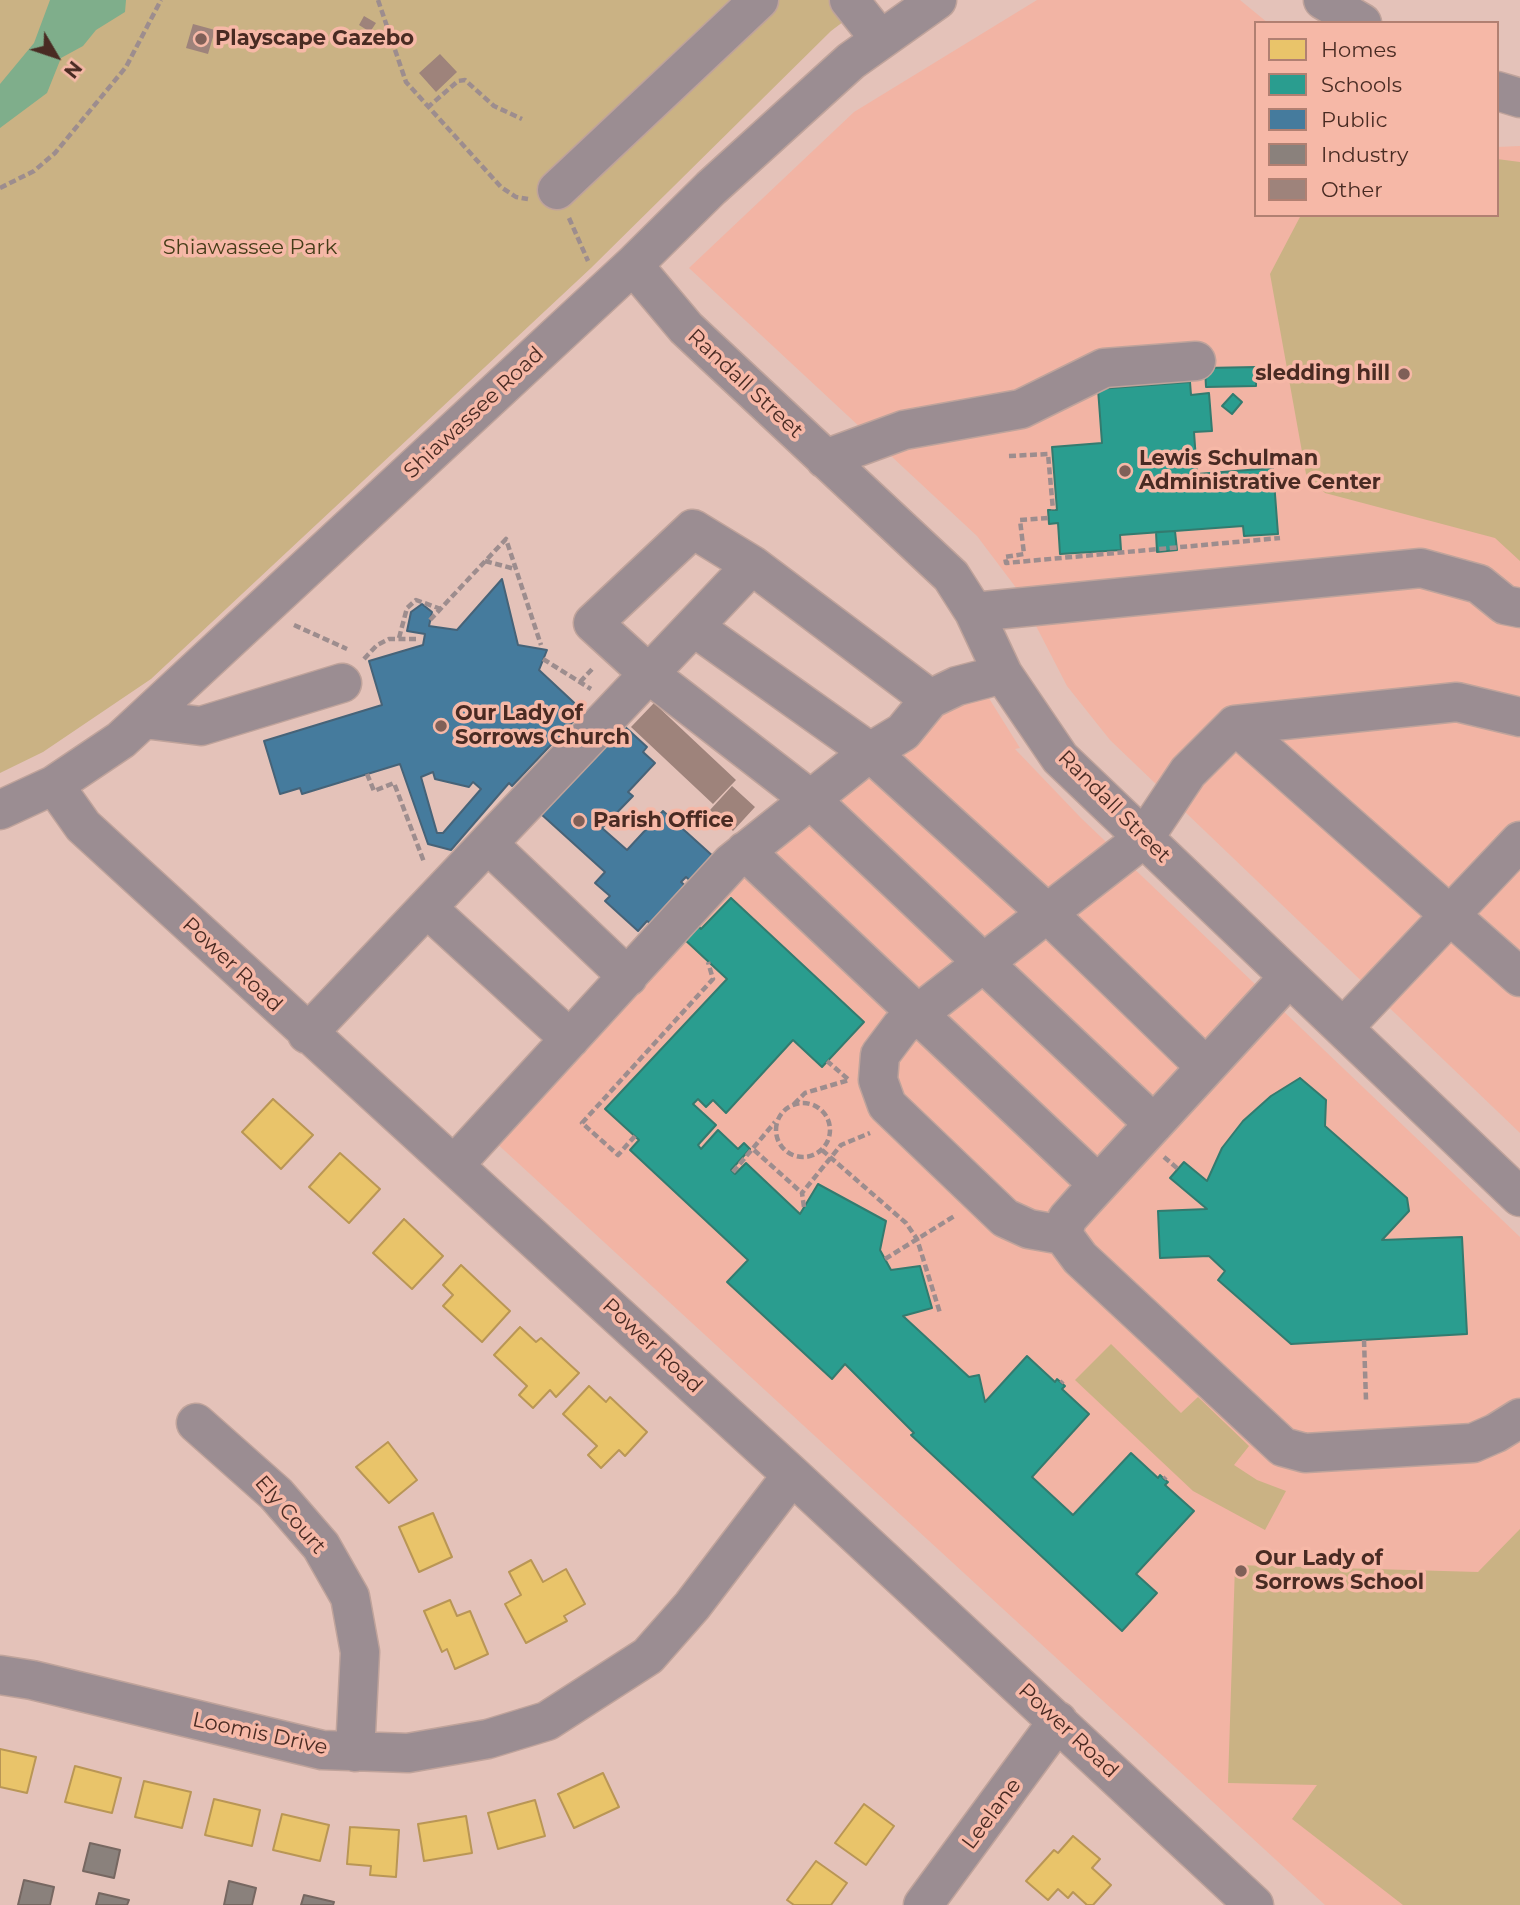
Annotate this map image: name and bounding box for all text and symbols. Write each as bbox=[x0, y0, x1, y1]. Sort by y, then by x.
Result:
north arrow bbox=[21, 21, 91, 91]
legend bbox=[1254, 21, 1499, 217]
place label: Playscape Gazebo bbox=[215, 26, 414, 52]
marker: Playscape Gazebo bbox=[193, 31, 209, 47]
text: Homes bbox=[1321, 37, 1396, 62]
text: N bbox=[59, 56, 86, 83]
text: Schools bbox=[1321, 72, 1402, 97]
text: Public bbox=[1321, 107, 1388, 132]
text: Industry bbox=[1321, 142, 1408, 167]
text: Other bbox=[1321, 177, 1383, 202]
park label: Shiawassee Park bbox=[163, 235, 337, 261]
street label: Randall Street bbox=[682, 324, 808, 444]
street label: Shiawassee Road bbox=[399, 342, 549, 484]
place label: sledding hill bbox=[1255, 361, 1390, 387]
marker: sledding hill bbox=[1396, 366, 1412, 382]
place label: Lewis Schulman Administrative Center bbox=[1139, 446, 1381, 496]
marker: Lewis Schulman Administrative Center bbox=[1117, 463, 1133, 479]
place label: Our Lady of Sorrows Church bbox=[455, 701, 630, 751]
marker: Our Lady of Sorrows Church bbox=[433, 718, 449, 734]
street label: Randall Street bbox=[1053, 746, 1175, 868]
place label: Parish Office bbox=[593, 808, 734, 834]
marker: Parish Office bbox=[571, 813, 587, 829]
street label: Power Road bbox=[177, 912, 287, 1018]
street label: Power Road bbox=[597, 1293, 707, 1399]
street label: Ely Court bbox=[249, 1471, 331, 1559]
place label: Our Lady of Sorrows School bbox=[1255, 1546, 1424, 1596]
marker: Our Lady of Sorrows School bbox=[1233, 1563, 1249, 1579]
street label: Power Road bbox=[1013, 1678, 1123, 1784]
street label: Loomis Drive bbox=[190, 1707, 330, 1761]
street label: Leelane bbox=[957, 1773, 1027, 1855]

